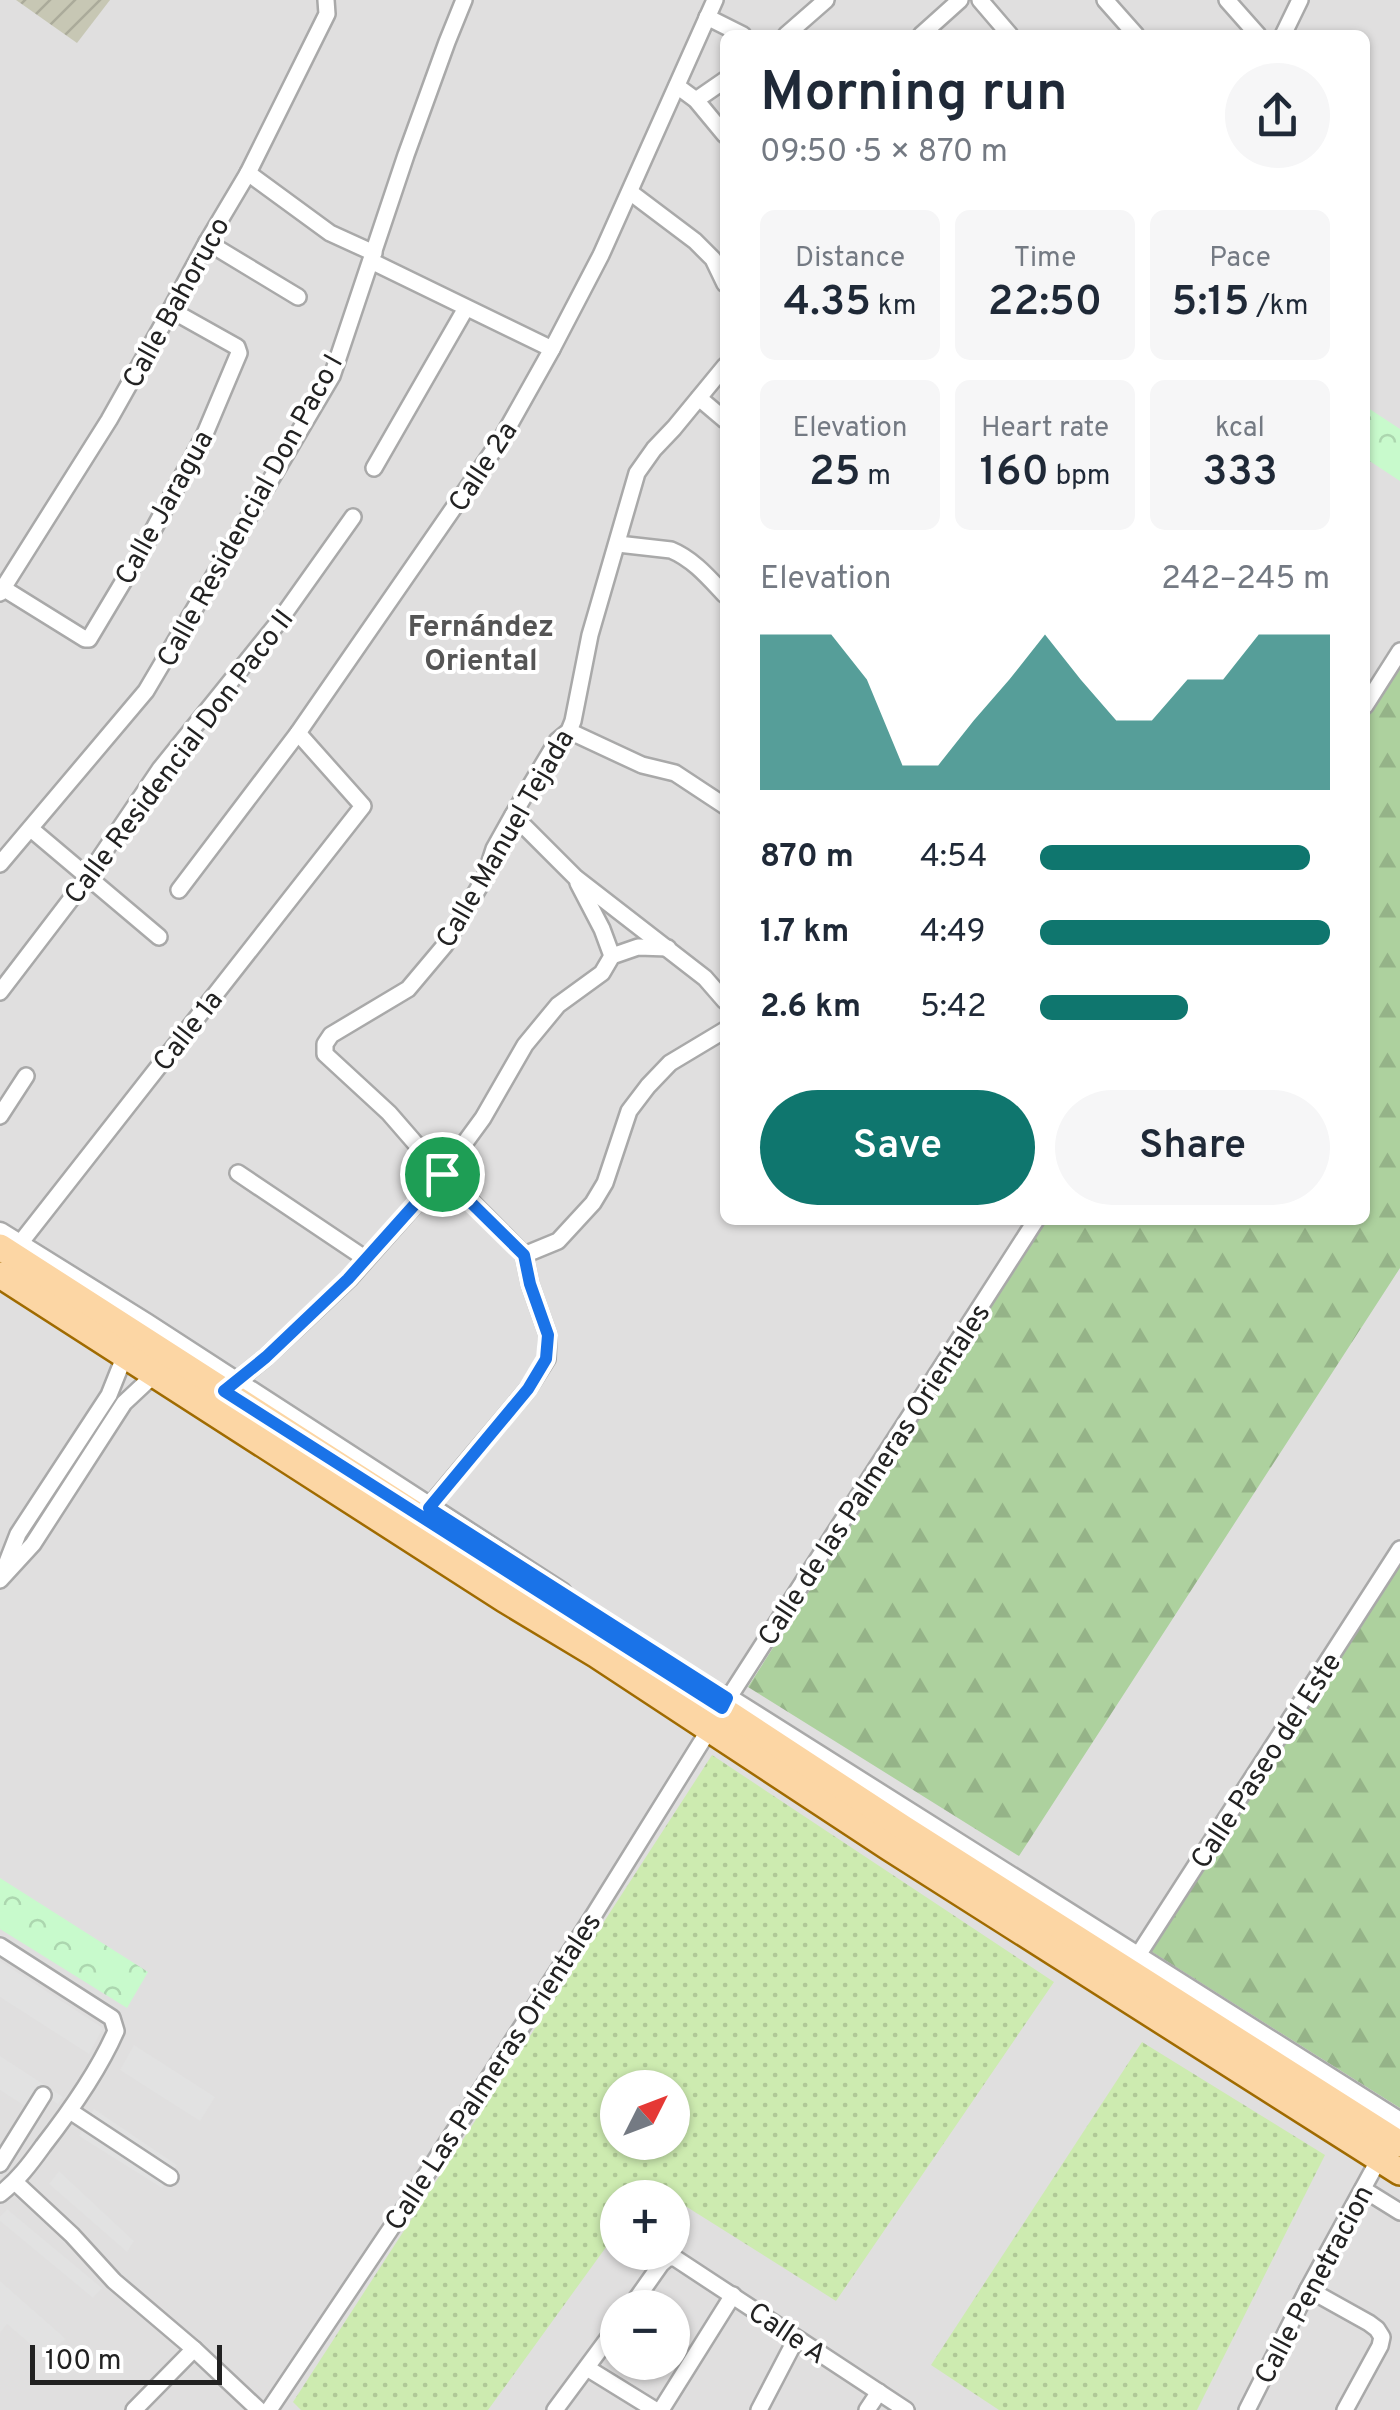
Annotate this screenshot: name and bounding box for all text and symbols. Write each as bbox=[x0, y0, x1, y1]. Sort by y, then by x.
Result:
text: Morning run bbox=[760, 60, 1068, 130]
button: share bbox=[1225, 63, 1330, 168]
text: 09:50 · 5 × 870 m bbox=[760, 133, 1008, 173]
street label: Calle Bahoruco bbox=[116, 212, 239, 395]
text: Distance bbox=[795, 241, 905, 277]
text: Time bbox=[1014, 241, 1076, 277]
text: Pace bbox=[1209, 241, 1271, 277]
text: 4.35 bbox=[784, 277, 871, 330]
text: 22:50 bbox=[988, 277, 1102, 330]
text: 5:15 bbox=[1172, 277, 1250, 330]
text: km bbox=[871, 289, 916, 325]
text: /km bbox=[1250, 289, 1308, 325]
street label: Calle Residencial Don Paco I bbox=[150, 349, 353, 674]
text: Elevation bbox=[792, 411, 908, 447]
text: Heart rate bbox=[981, 411, 1109, 447]
text: kcal bbox=[1215, 411, 1265, 447]
street label: Calle 2a bbox=[442, 415, 527, 520]
street label: Calle Jaragua bbox=[108, 425, 223, 592]
text: 25 bbox=[809, 447, 861, 500]
text: 160 bbox=[980, 447, 1049, 500]
text: 333 bbox=[1202, 447, 1278, 500]
text: m bbox=[861, 459, 891, 495]
text: bpm bbox=[1049, 459, 1110, 495]
text: Elevation bbox=[760, 560, 892, 600]
text: 242–245 m bbox=[1161, 560, 1330, 600]
street label: Calle Residencial Don Paco II bbox=[58, 603, 303, 912]
district label: Fernández Oriental bbox=[408, 610, 554, 681]
street label: Calle Manuel Tejada bbox=[429, 724, 584, 955]
text: 870 m bbox=[760, 838, 854, 878]
text: 4:54 bbox=[920, 838, 987, 878]
text: 1.7 km bbox=[760, 913, 849, 953]
text: 4:49 bbox=[920, 913, 986, 953]
street label: Calle 1a bbox=[146, 984, 232, 1080]
text: 2.6 km bbox=[760, 988, 861, 1028]
text: 5:42 bbox=[920, 988, 987, 1028]
button: Save bbox=[760, 1090, 1035, 1205]
button: Share bbox=[1055, 1090, 1330, 1205]
pin bbox=[400, 1132, 485, 1217]
icon: arrive bbox=[415, 1147, 470, 1202]
street label: Calle de las Palmeras Orientales bbox=[751, 1298, 1000, 1654]
street label: Calle Paseo del Este bbox=[1184, 1647, 1351, 1877]
street label: Calle Las Palmeras Orientales bbox=[378, 1907, 611, 2238]
north arrow bbox=[600, 2070, 690, 2160]
map controls bbox=[600, 2070, 690, 2380]
button: + bbox=[600, 2180, 690, 2270]
street label: Calle Penetracion bbox=[1248, 2180, 1383, 2391]
button: − bbox=[600, 2290, 690, 2380]
street label: Calle A bbox=[740, 2295, 832, 2374]
scale bar bbox=[30, 2340, 222, 2384]
text: 100 m bbox=[45, 2344, 121, 2380]

